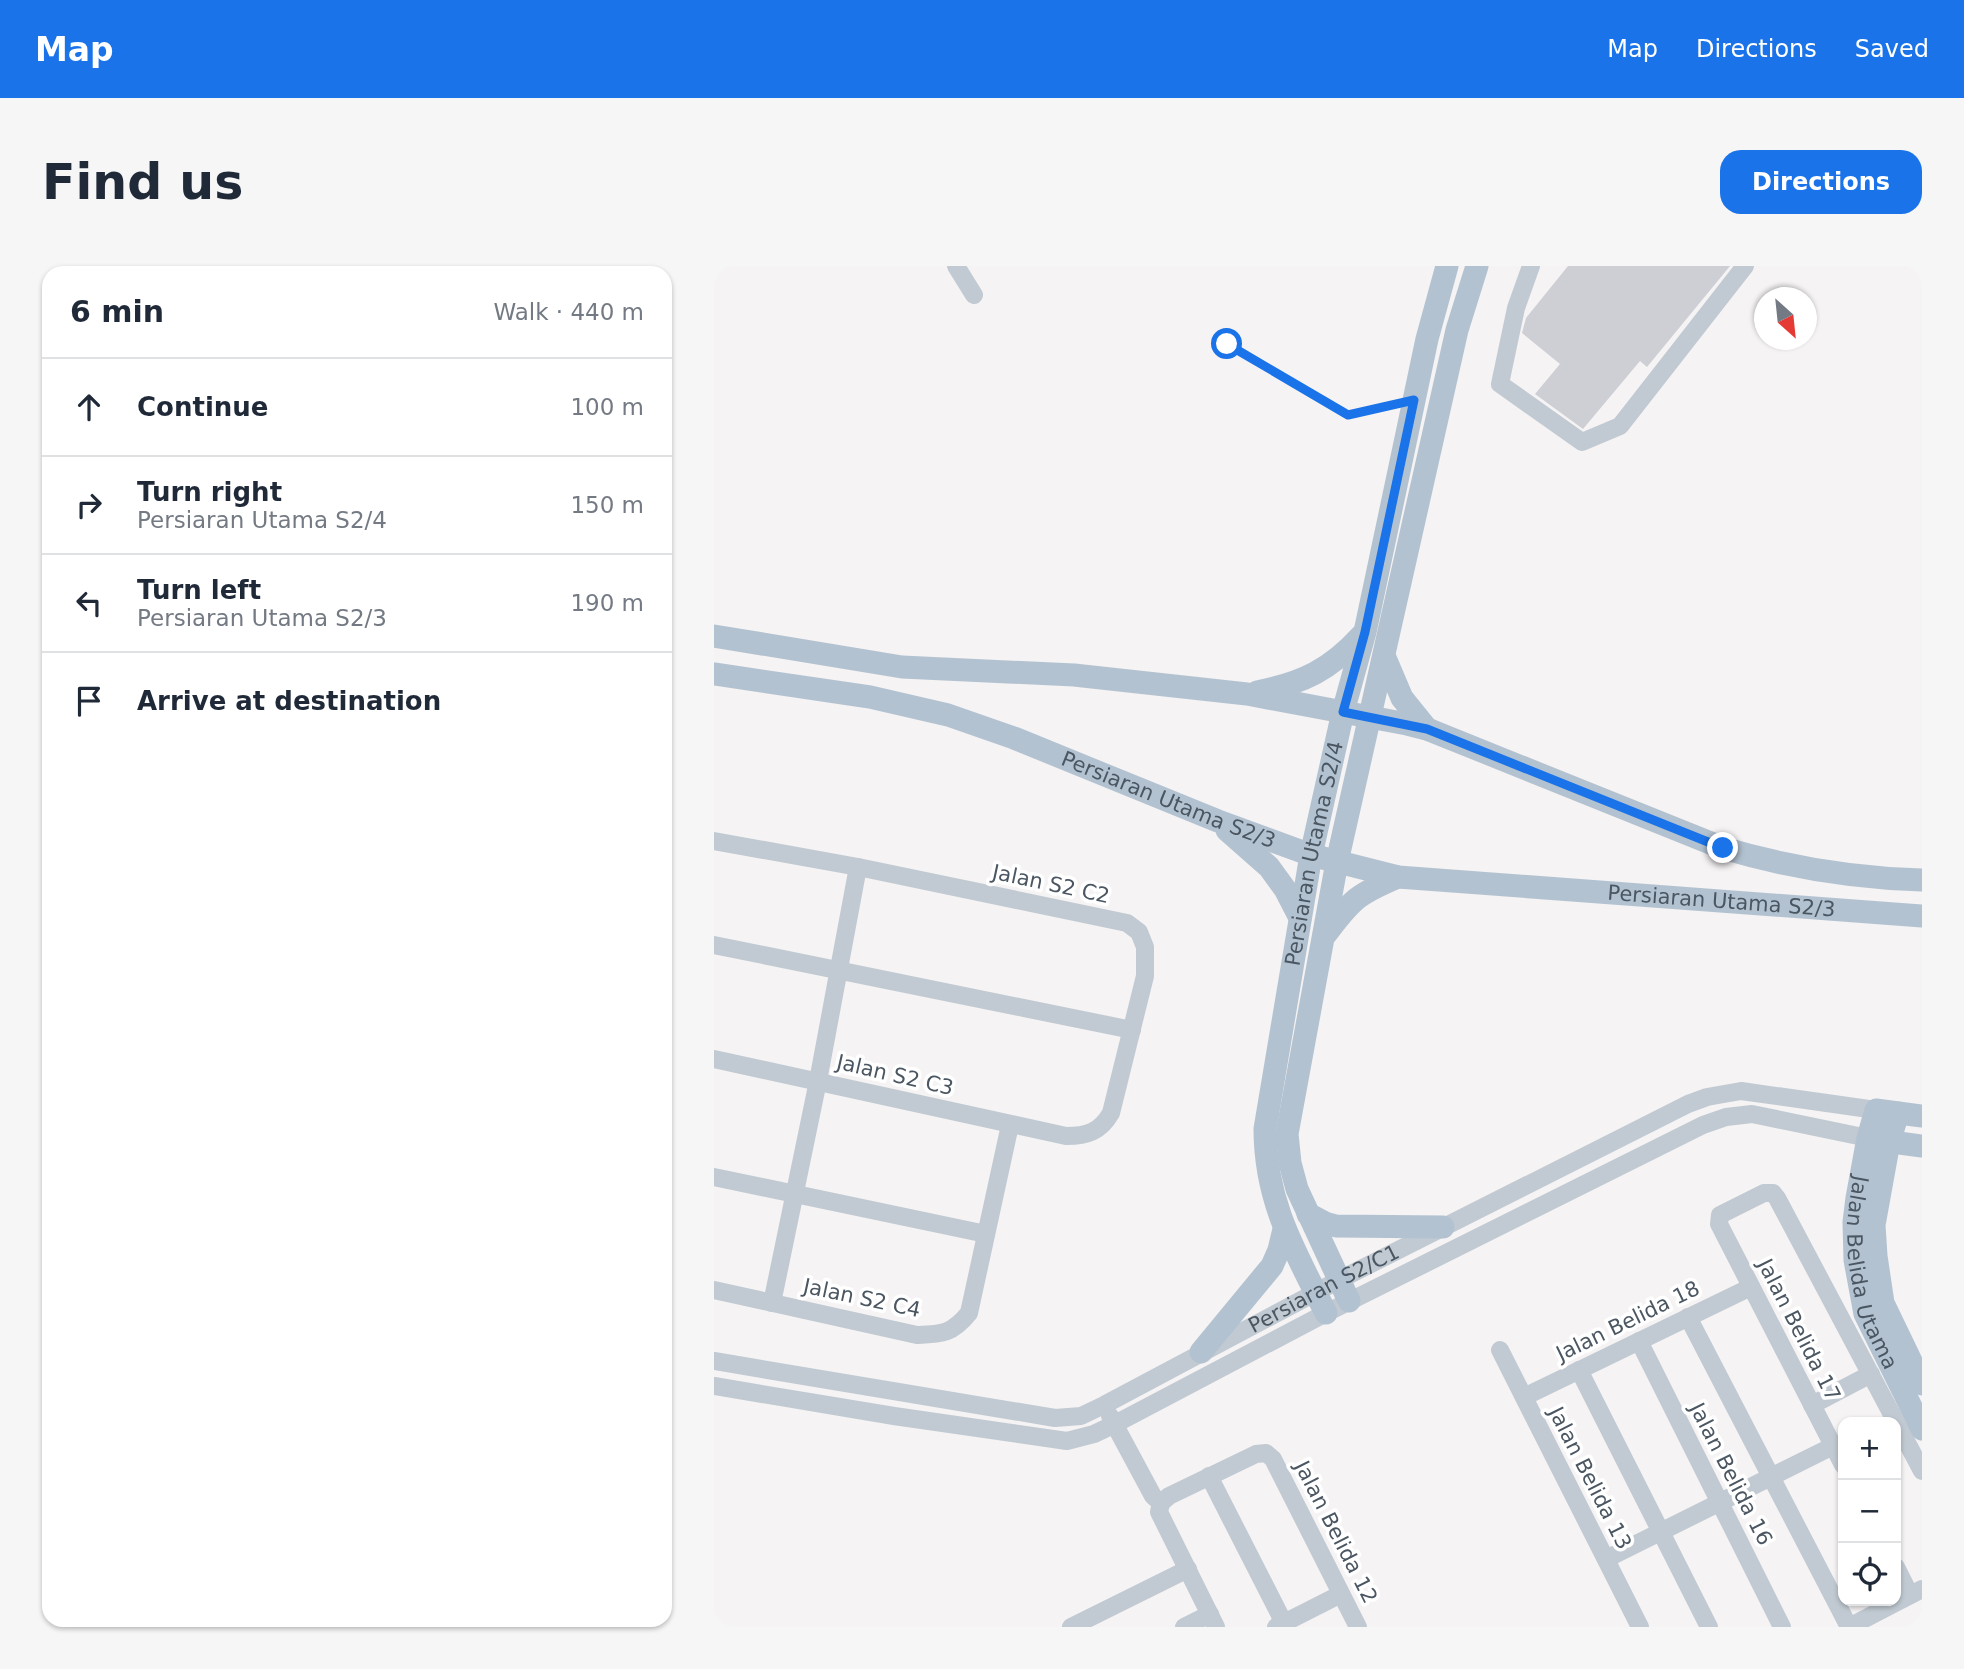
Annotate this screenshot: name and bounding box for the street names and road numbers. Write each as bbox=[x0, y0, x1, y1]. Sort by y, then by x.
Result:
street label: Persiaran Utama S2/4 bbox=[1281, 739, 1348, 967]
street label: Persiaran Utama S2/3 bbox=[1058, 747, 1279, 853]
street label: Jalan S2 C2 bbox=[988, 859, 1112, 908]
street label: Persiaran Utama S2/3 bbox=[1607, 881, 1836, 922]
street label: Jalan S2 C3 bbox=[832, 1049, 956, 1100]
street label: Jalan Belida Utama bbox=[1842, 1172, 1902, 1373]
street label: Persiaran S2/C1 bbox=[1244, 1240, 1403, 1338]
street label: Jalan Belida 17 bbox=[1752, 1253, 1845, 1405]
street label: Jalan S2 C4 bbox=[799, 1273, 923, 1322]
street label: Jalan Belida 18 bbox=[1551, 1276, 1704, 1367]
street label: Jalan Belida 16 bbox=[1684, 1397, 1777, 1549]
street label: Jalan Belida 13 bbox=[1543, 1401, 1636, 1553]
street label: Jalan Belida 12 bbox=[1289, 1455, 1382, 1607]

